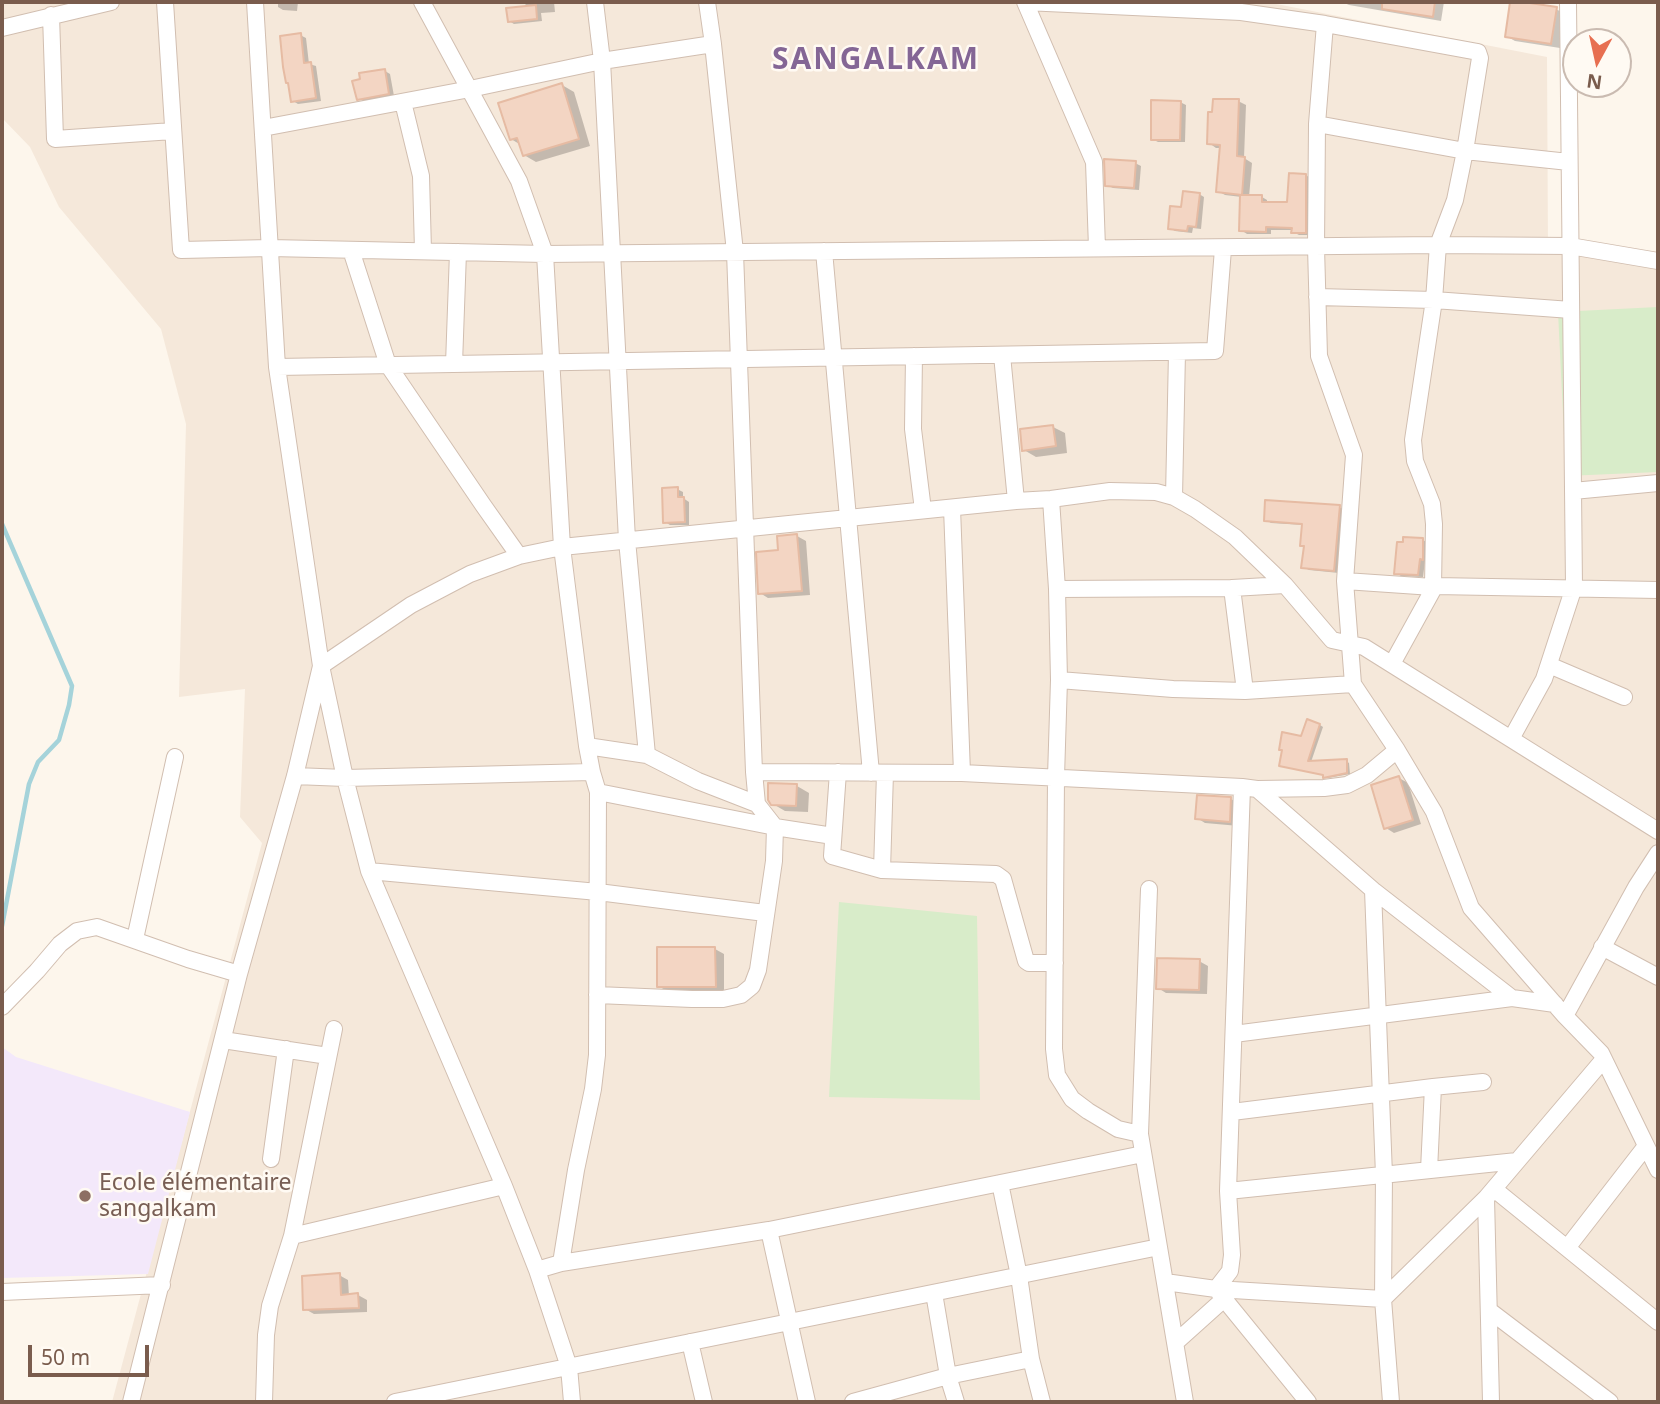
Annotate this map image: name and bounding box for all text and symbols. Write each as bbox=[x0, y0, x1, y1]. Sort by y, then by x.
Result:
north arrow bbox=[1562, 28, 1632, 98]
district label: SANGALKAM bbox=[773, 42, 979, 78]
text: N bbox=[1585, 68, 1604, 96]
place label: Ecole élémentaire sangalkam bbox=[99, 1169, 291, 1223]
marker: Ecole élémentaire sangalkam bbox=[77, 1188, 93, 1204]
scale bar bbox=[32, 1330, 152, 1374]
text: 50 m bbox=[41, 1343, 90, 1371]

